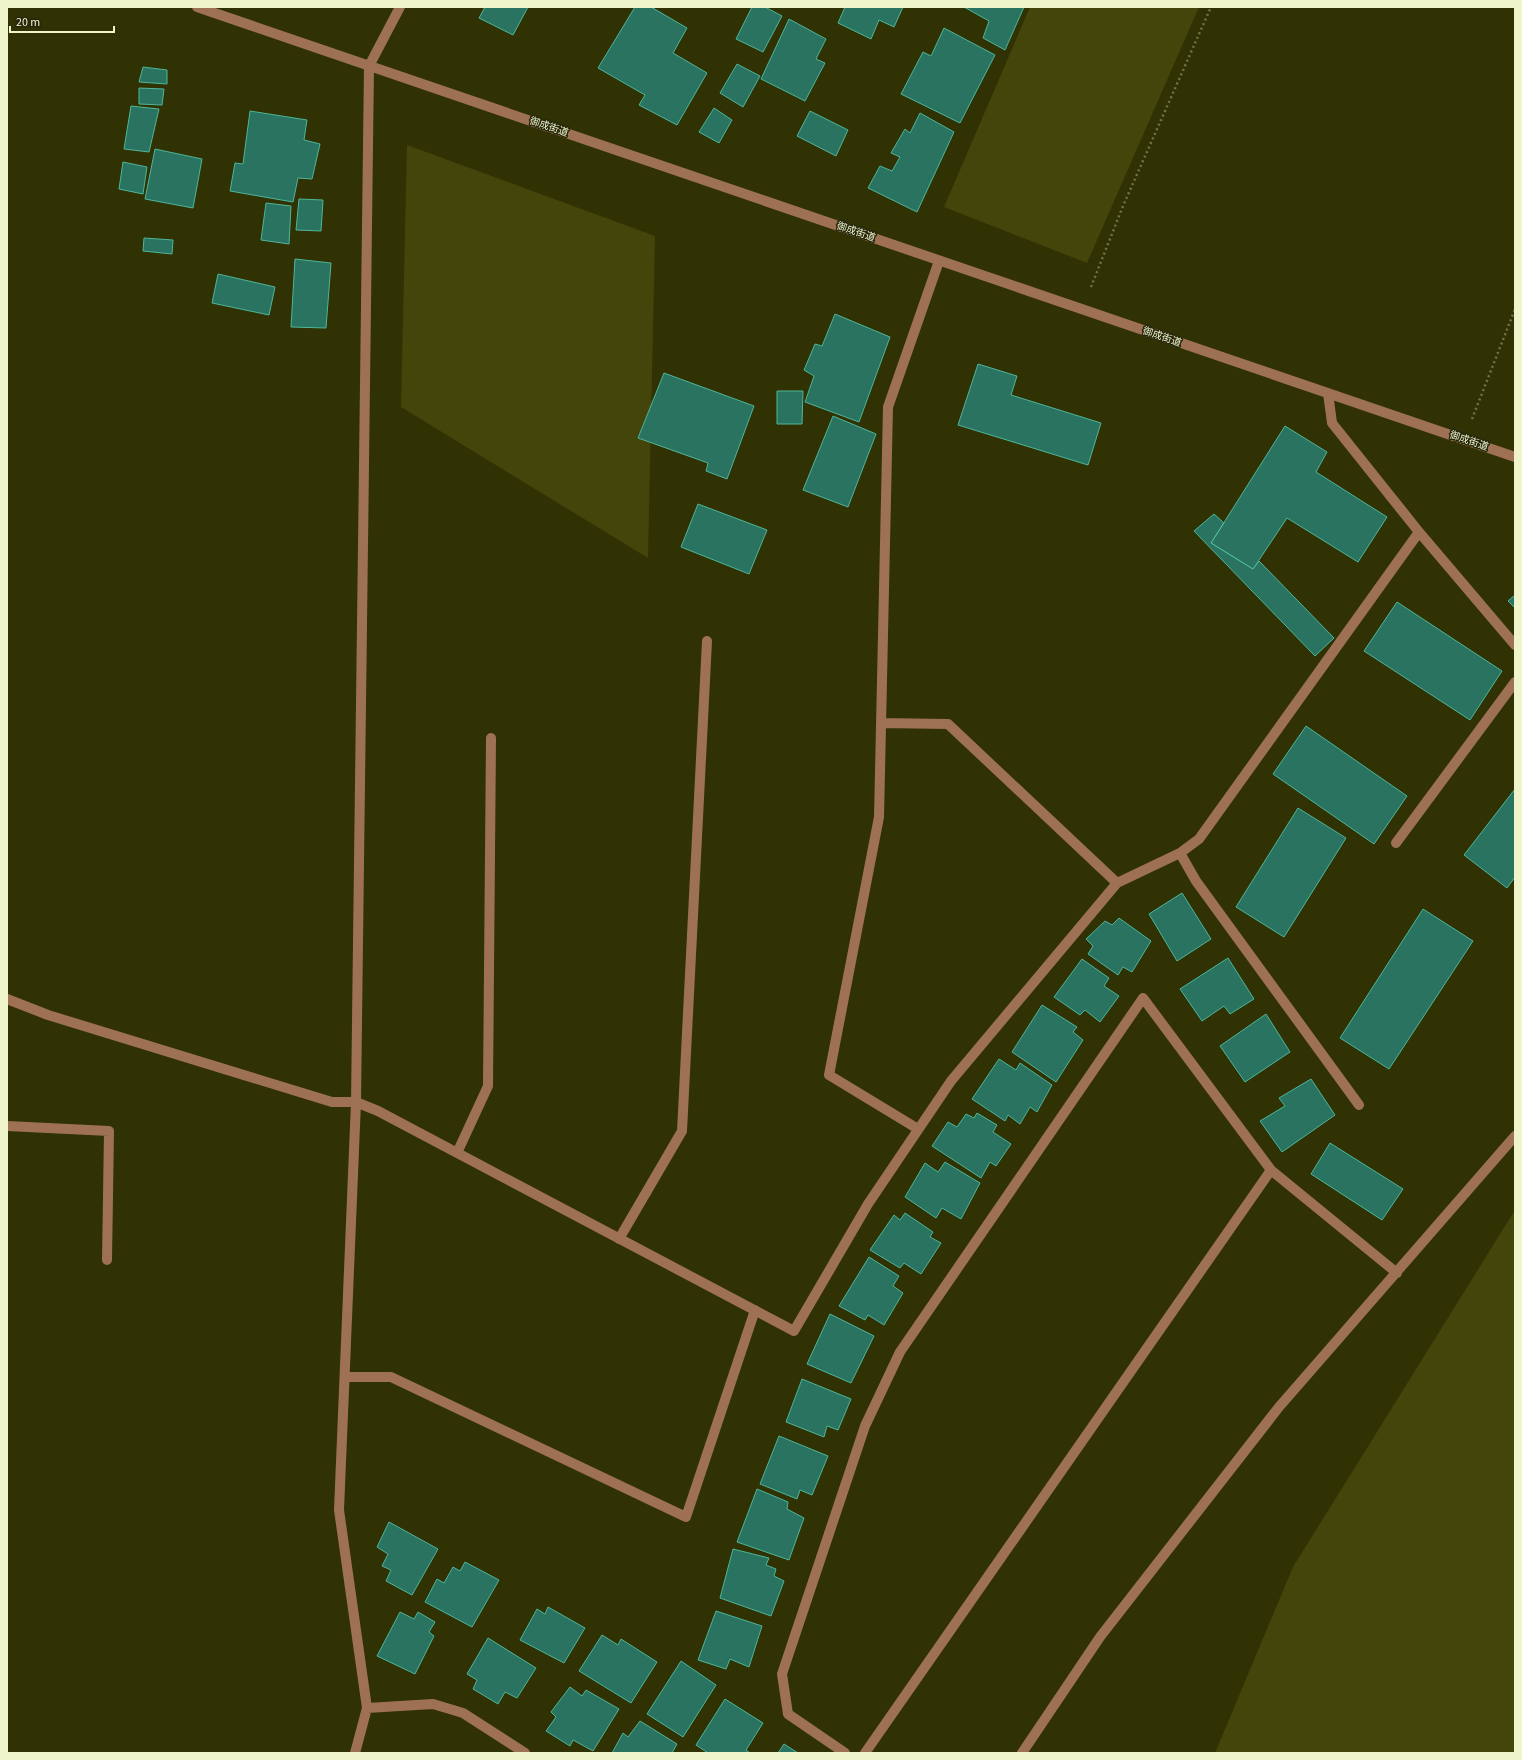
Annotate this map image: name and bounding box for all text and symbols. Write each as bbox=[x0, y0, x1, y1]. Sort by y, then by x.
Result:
scale bar bbox=[10, 8, 114, 34]
text: 20 m bbox=[16, 14, 40, 31]
street label: 御成街道 bbox=[528, 114, 570, 140]
street label: 御成街道 bbox=[835, 219, 877, 245]
street label: 御成街道 bbox=[1141, 324, 1183, 350]
street label: 御成街道 bbox=[1448, 428, 1490, 454]

